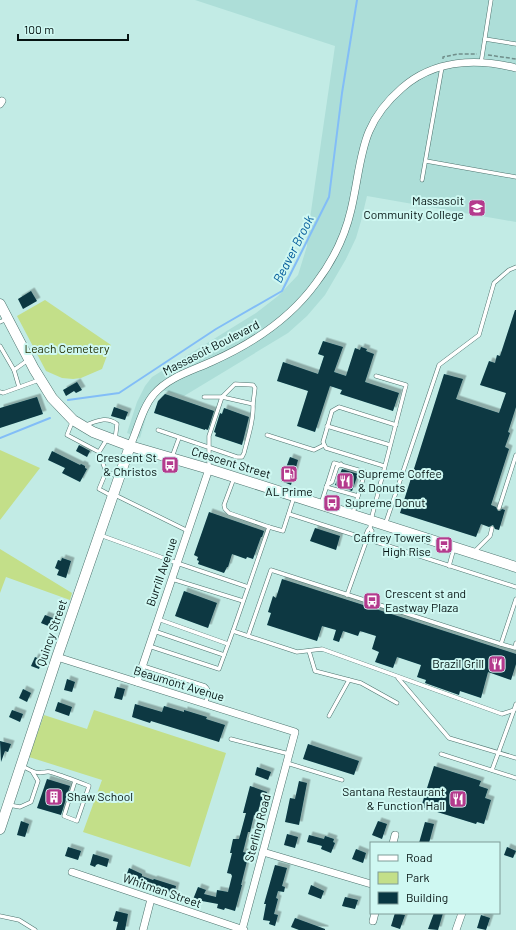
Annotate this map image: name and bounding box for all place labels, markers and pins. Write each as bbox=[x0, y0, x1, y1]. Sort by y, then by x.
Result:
place label: Massasoit Community College bbox=[364, 193, 464, 221]
school or university icon: Massasoit Community College bbox=[467, 198, 487, 218]
place label: Crescent St & Christos bbox=[96, 450, 157, 478]
bus stop icon: Crescent St & Christos bbox=[160, 455, 180, 475]
fuel station icon: AL Prime bbox=[279, 464, 299, 484]
place label: Supreme Coffee & Donuts bbox=[358, 466, 442, 494]
restaurant icon: Supreme Coffee & Donuts bbox=[335, 471, 355, 491]
place label: AL Prime bbox=[265, 484, 313, 498]
bus stop icon: Supreme Donut bbox=[322, 493, 342, 513]
place label: Supreme Donut bbox=[345, 495, 426, 509]
place label: Caffrey Towers High Rise bbox=[353, 530, 431, 558]
bus stop icon: Caffrey Towers High Rise bbox=[434, 535, 454, 555]
place label: Crescent st and Eastway Plaza bbox=[385, 586, 466, 614]
bus stop icon: Crescent st and Eastway Plaza bbox=[362, 591, 382, 611]
restaurant icon: Brazil Grill bbox=[487, 654, 507, 674]
place label: Brazil Grill bbox=[432, 656, 484, 670]
place label: Santana Restaurant & Function Hall bbox=[342, 784, 445, 812]
building icon: Shaw School bbox=[44, 787, 64, 807]
place label: Shaw School bbox=[67, 789, 133, 803]
restaurant icon: Santana Restaurant & Function Hall bbox=[448, 789, 468, 809]

